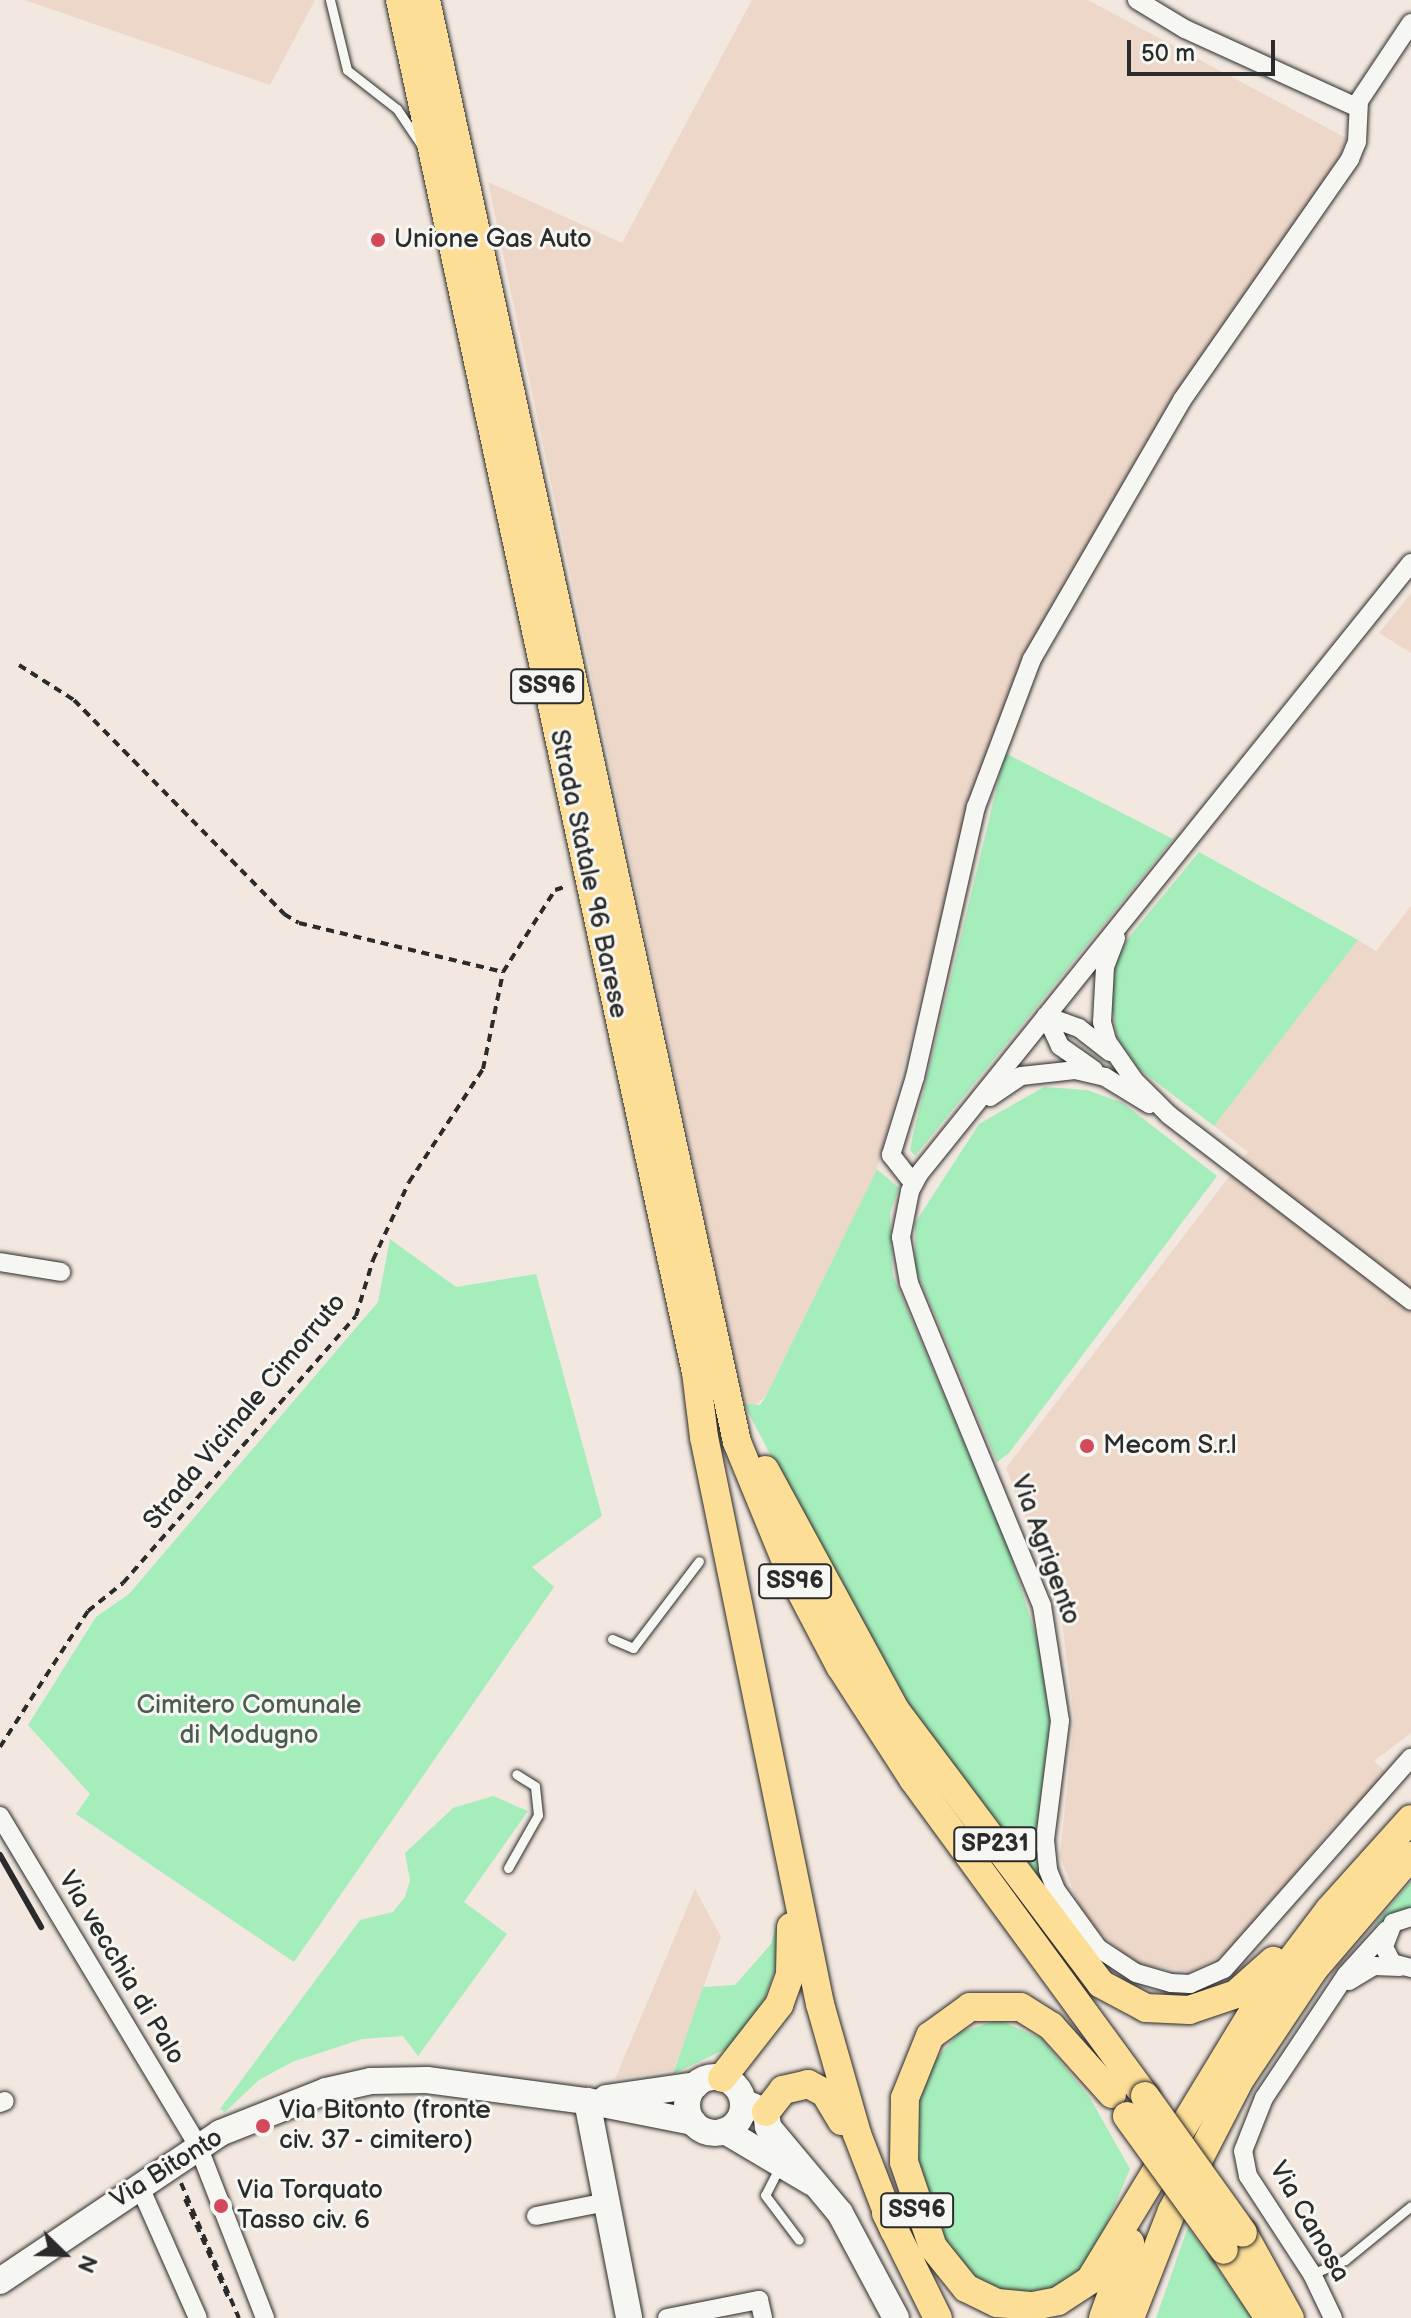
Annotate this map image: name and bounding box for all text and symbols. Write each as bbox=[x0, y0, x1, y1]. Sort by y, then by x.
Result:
scale bar bbox=[1131, 24, 1279, 74]
text: 50 m bbox=[1141, 39, 1195, 68]
place label: Unione Gas Auto bbox=[394, 224, 592, 256]
marker: Unione Gas Auto bbox=[369, 231, 387, 249]
road number: SS96 bbox=[509, 666, 585, 706]
street label: Strada Statale 96 Barese bbox=[542, 727, 634, 1021]
street label: Strada Vicinale Cimorruto bbox=[137, 1287, 353, 1537]
place label: Mecom S.r.l bbox=[1103, 1430, 1237, 1462]
marker: Mecom S.r.l bbox=[1078, 1437, 1096, 1455]
street label: Via Agrigento bbox=[1004, 1471, 1086, 1629]
road number: SS96 bbox=[757, 1561, 833, 1601]
park label: Cimitero Comunale di Modugno bbox=[137, 1690, 361, 1752]
road number: SP231 bbox=[953, 1824, 1037, 1864]
street label: Via vecchia di Palo bbox=[51, 1866, 191, 2070]
place label: Via Bitonto (fronte civ. 37 - cimitero) bbox=[279, 2095, 491, 2156]
marker: Via Bitonto (fronte civ. 37 - cimitero) bbox=[254, 2117, 272, 2135]
street label: Via Bitonto bbox=[105, 2122, 229, 2216]
street label: Via Canosa bbox=[1262, 2156, 1356, 2288]
place label: Via Torquato Tasso civ. 6 bbox=[237, 2175, 384, 2236]
road number: SS96 bbox=[879, 2190, 955, 2230]
marker: Via Torquato Tasso civ. 6 bbox=[212, 2197, 230, 2215]
north arrow bbox=[24, 2214, 104, 2294]
text: N bbox=[71, 2251, 102, 2276]

